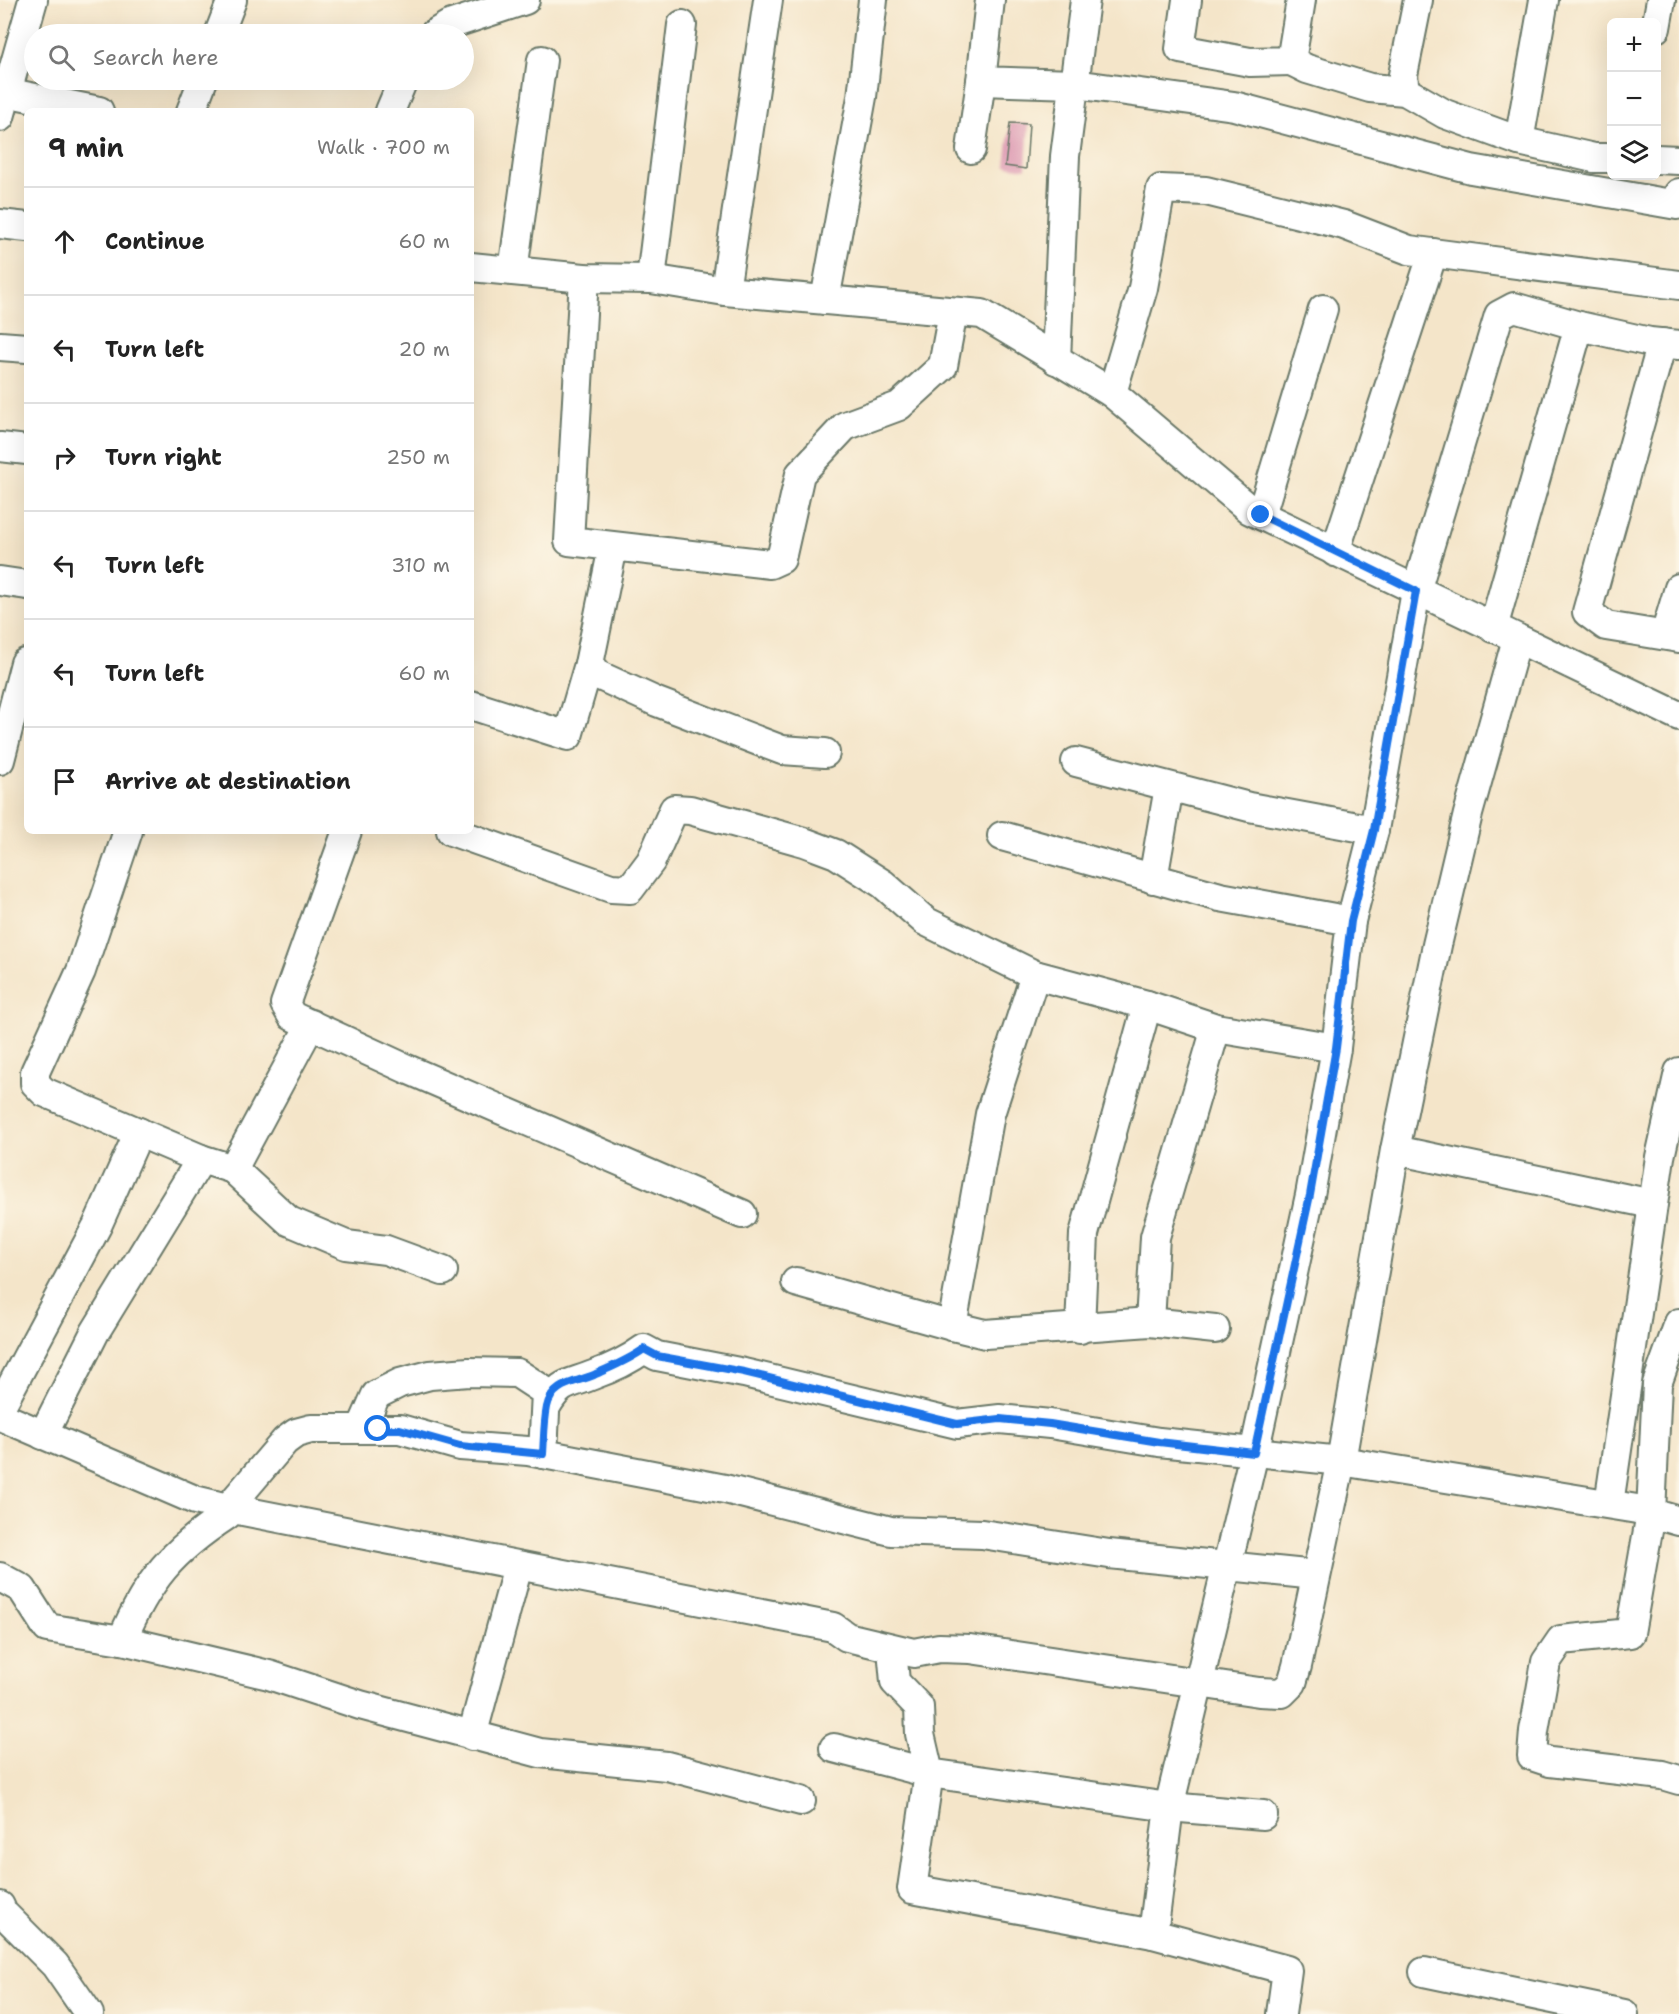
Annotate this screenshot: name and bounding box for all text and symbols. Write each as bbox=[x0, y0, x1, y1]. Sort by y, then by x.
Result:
map controls bbox=[1607, 18, 1661, 180]
button: + bbox=[1607, 18, 1661, 72]
search box bbox=[24, 24, 474, 90]
icon: search bbox=[45, 41, 78, 74]
text: Search here bbox=[93, 43, 219, 72]
button: − bbox=[1607, 72, 1661, 126]
button: layers bbox=[1607, 126, 1661, 180]
text: 9 min bbox=[48, 130, 124, 165]
text: Walk · 700 m bbox=[317, 134, 450, 160]
icon: ahead bbox=[48, 225, 81, 258]
text: Continue bbox=[105, 227, 205, 256]
text: 60 m bbox=[398, 228, 450, 254]
icon: left bbox=[48, 333, 81, 366]
text: Turn left bbox=[105, 335, 204, 364]
text: 20 m bbox=[399, 336, 450, 362]
icon: right bbox=[48, 441, 81, 474]
text: Turn right bbox=[105, 443, 222, 472]
text: 250 m bbox=[386, 444, 450, 470]
route end bbox=[1247, 501, 1273, 527]
icon: left bbox=[48, 549, 81, 582]
text: Turn left bbox=[105, 551, 204, 580]
text: 310 m bbox=[391, 552, 450, 578]
icon: left bbox=[48, 657, 81, 690]
text: Turn left bbox=[105, 659, 204, 688]
text: 60 m bbox=[398, 660, 450, 686]
icon: arrive bbox=[48, 765, 81, 798]
text: Arrive at destination bbox=[105, 767, 351, 796]
route start bbox=[364, 1415, 390, 1441]

